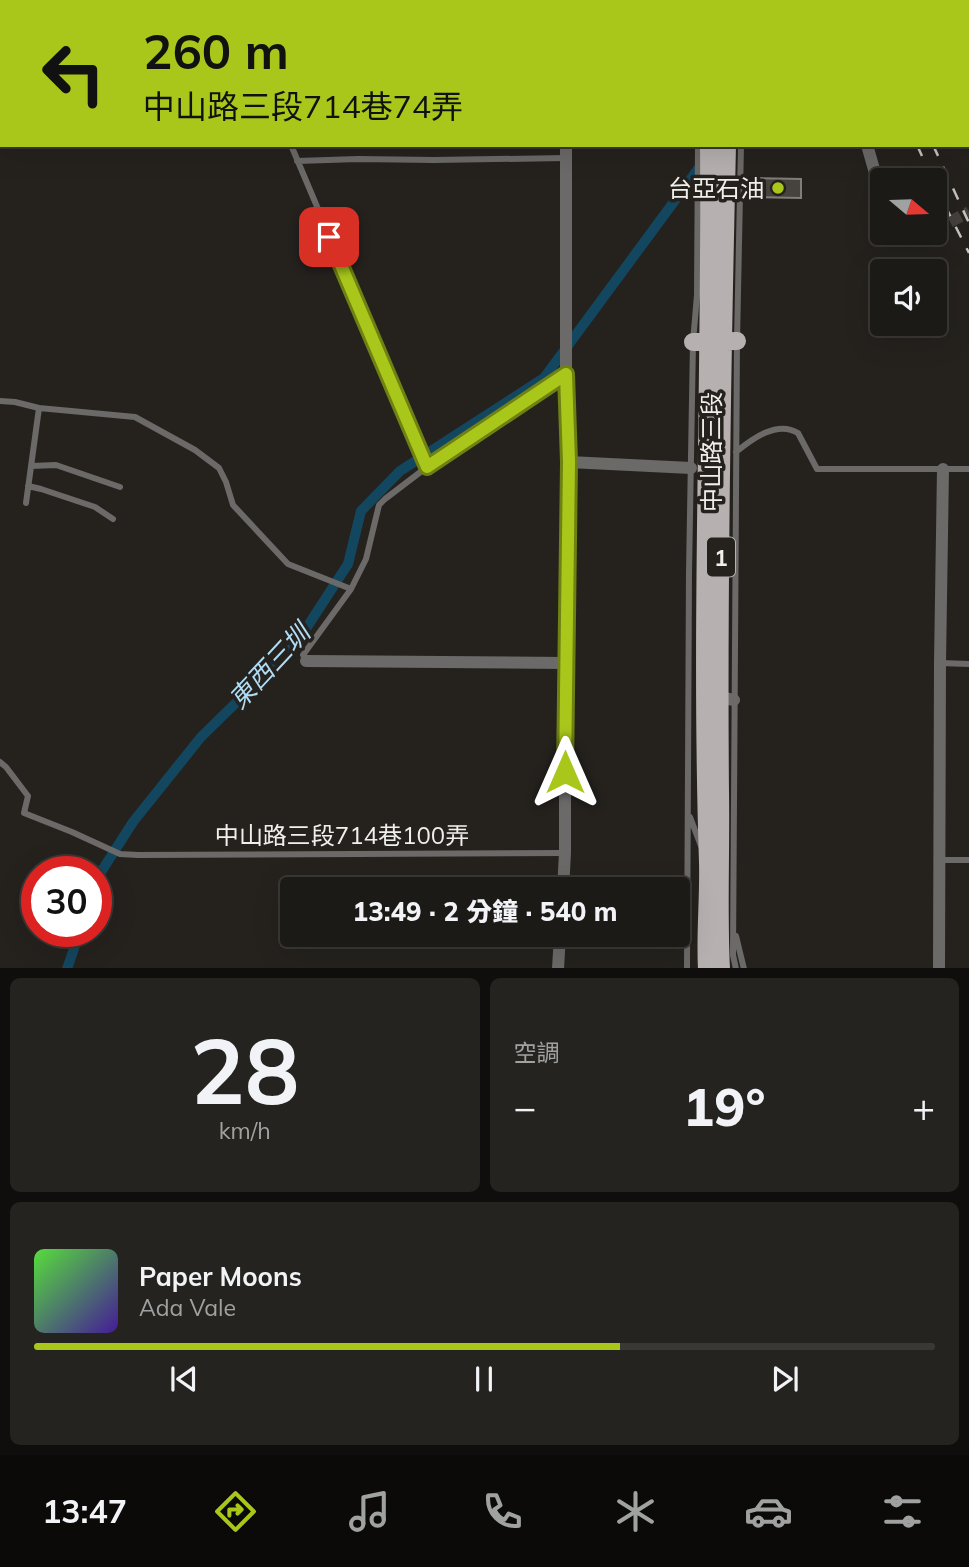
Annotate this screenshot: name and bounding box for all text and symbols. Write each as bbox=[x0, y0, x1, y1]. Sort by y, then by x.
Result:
text: 260 m bbox=[143, 20, 289, 81]
icon: left bbox=[28, 28, 119, 119]
text: 中山路三段714巷74弄 bbox=[143, 86, 463, 126]
north arrow bbox=[870, 168, 947, 245]
map controls bbox=[870, 168, 947, 336]
place label: 台亞石油 bbox=[668, 173, 764, 203]
marker: 台亞石油 bbox=[770, 180, 786, 196]
pin bbox=[299, 207, 359, 267]
icon: arrive bbox=[310, 218, 348, 256]
button: sound bbox=[870, 259, 947, 336]
street label: 中山路三段 bbox=[696, 392, 726, 512]
road number: 1 bbox=[707, 538, 735, 576]
water label: 東西三圳 bbox=[221, 614, 319, 715]
position arrow bbox=[528, 735, 602, 809]
street label: 中山路三段714巷100弄 bbox=[215, 820, 469, 850]
speed limit sign: 30 bbox=[21, 856, 112, 947]
text: 13:49 · 2 分鐘 · 540 m bbox=[353, 895, 617, 928]
text: 28 bbox=[190, 1013, 299, 1127]
text: 空調 bbox=[514, 1038, 560, 1067]
text: 19° bbox=[683, 1074, 765, 1139]
text: − bbox=[514, 1083, 536, 1131]
text: + bbox=[912, 1083, 935, 1131]
text: km/h bbox=[219, 1116, 271, 1145]
text: Paper Moons bbox=[139, 1260, 302, 1293]
text: Ada Vale bbox=[139, 1293, 236, 1322]
icon: previous bbox=[165, 1360, 203, 1398]
icon: pause bbox=[465, 1360, 503, 1398]
icon: next bbox=[766, 1360, 804, 1398]
icon: directions bbox=[211, 1487, 260, 1536]
icon: music bbox=[345, 1487, 394, 1536]
icon: phone bbox=[478, 1487, 527, 1536]
icon: climate bbox=[611, 1487, 660, 1536]
icon: car bbox=[744, 1487, 793, 1536]
icon: filters bbox=[878, 1487, 927, 1536]
text: 13:47 bbox=[42, 1491, 127, 1531]

